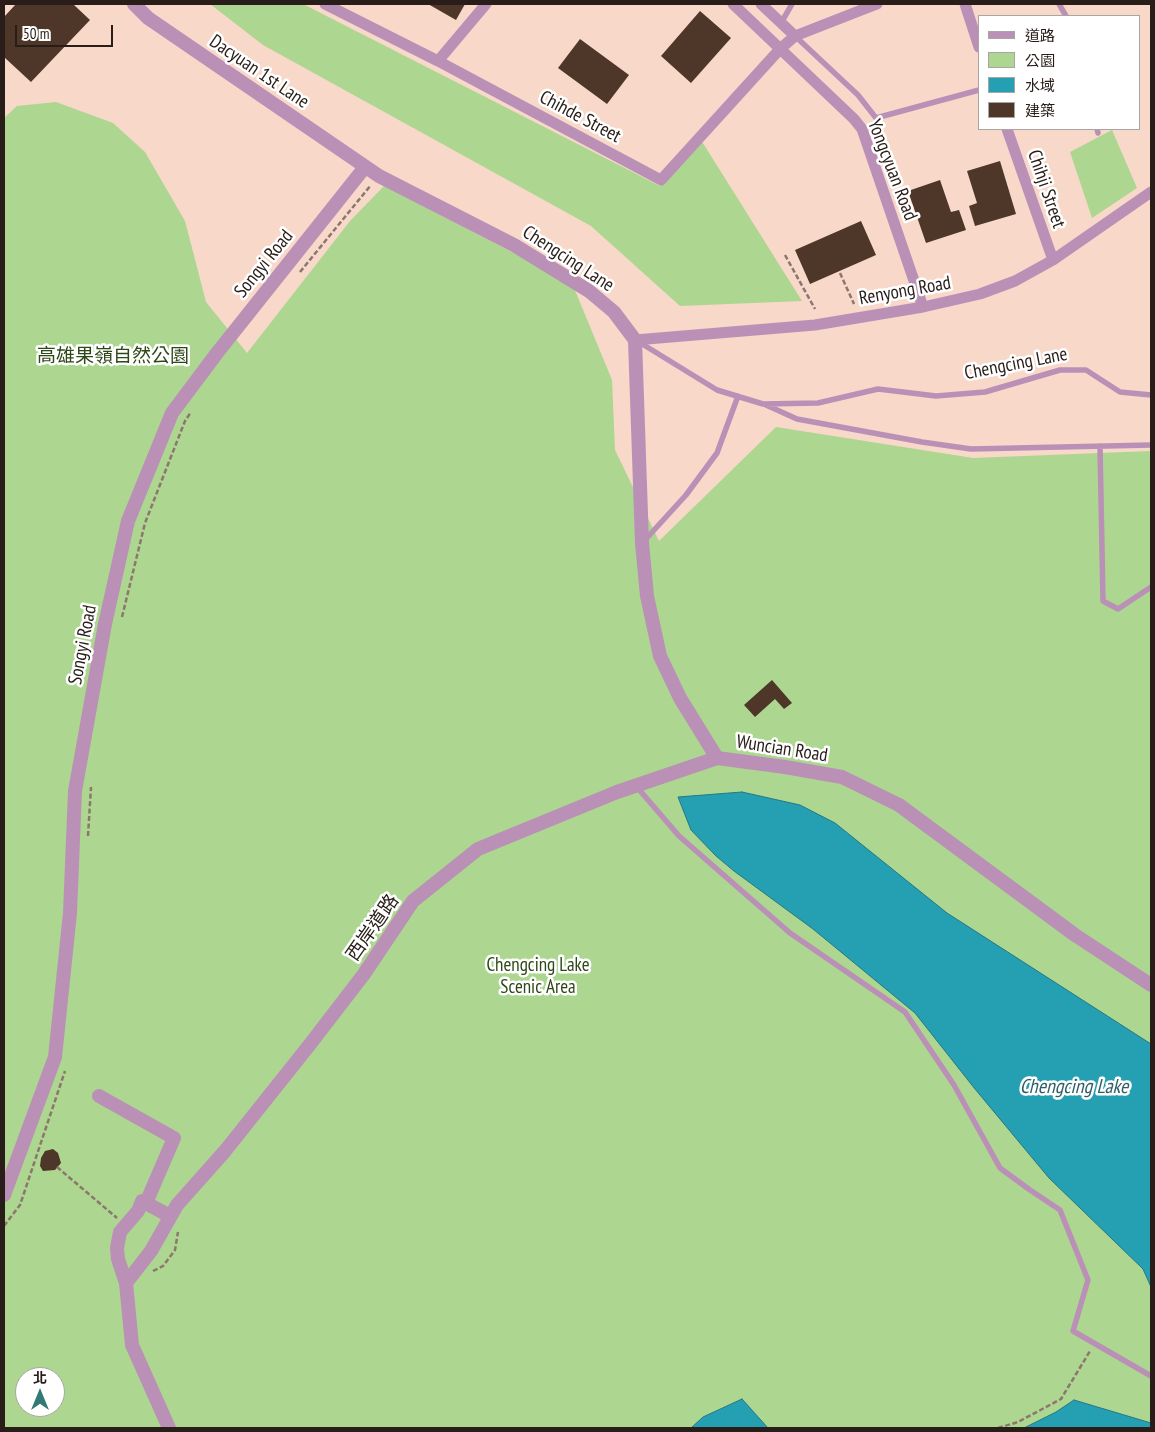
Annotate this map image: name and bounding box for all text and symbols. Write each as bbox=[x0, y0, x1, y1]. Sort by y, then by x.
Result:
scale bar bbox=[18, 15, 115, 47]
legend bbox=[978, 15, 1140, 130]
text: 50 m bbox=[23, 24, 49, 43]
text: 道路 bbox=[1025, 26, 1055, 45]
street label: Dacyuan 1st Lane bbox=[205, 30, 313, 114]
text: 公園 bbox=[1025, 51, 1055, 70]
text: 水域 bbox=[1025, 76, 1055, 95]
street label: Chihde Street bbox=[535, 86, 625, 148]
text: 建築 bbox=[1025, 101, 1055, 120]
street label: Yongcyuan Road bbox=[862, 116, 922, 224]
street label: Chihji Street bbox=[1022, 147, 1070, 231]
street label: Chengcing Lane bbox=[518, 221, 618, 297]
street label: Songyi Road bbox=[230, 226, 298, 302]
street label: Renyong Road bbox=[857, 272, 953, 310]
street label: Chengcing Lane bbox=[963, 343, 1069, 385]
park label: 高雄果嶺自然公園 bbox=[37, 346, 189, 368]
street label: Songyi Road bbox=[64, 603, 102, 687]
street label: Wuncian Road bbox=[735, 731, 829, 767]
street label: 西岸道路 bbox=[342, 890, 404, 966]
park label: Chengcing Lake Scenic Area bbox=[486, 955, 590, 999]
water label: Chengcing Lake bbox=[1020, 1075, 1128, 1099]
north arrow bbox=[15, 1367, 65, 1417]
text: 北 bbox=[33, 1369, 47, 1387]

